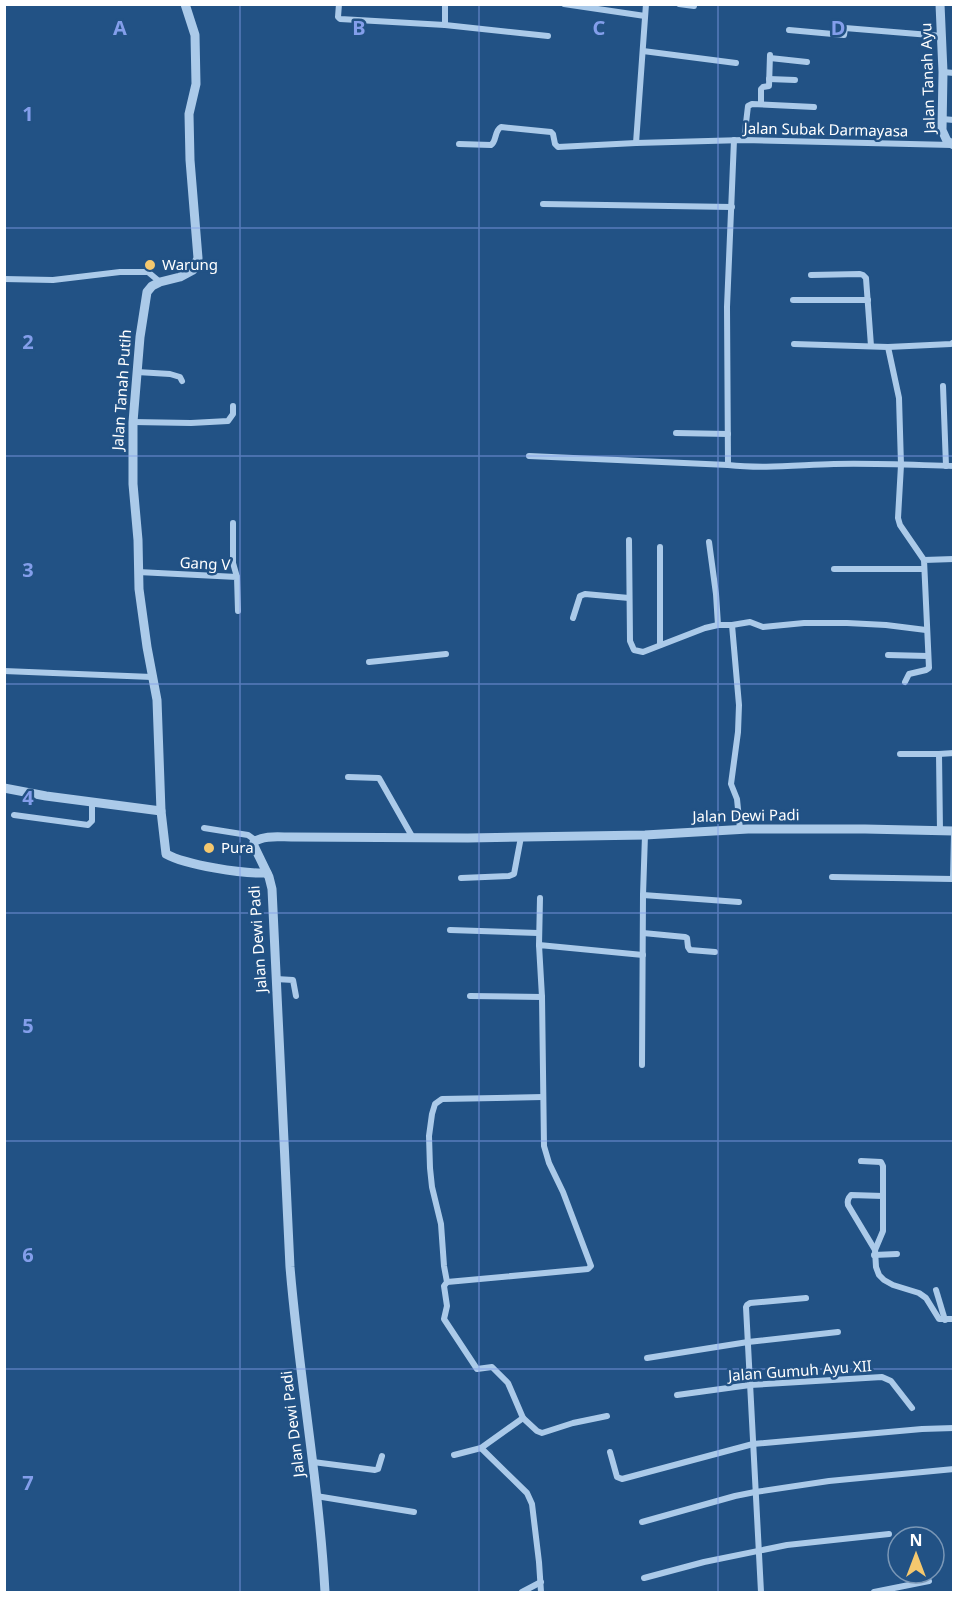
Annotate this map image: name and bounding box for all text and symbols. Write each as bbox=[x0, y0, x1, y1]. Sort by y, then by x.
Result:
text: A bbox=[113, 14, 127, 41]
text: B bbox=[352, 14, 366, 41]
text: C bbox=[593, 14, 606, 41]
text: D bbox=[831, 14, 845, 41]
street label: Jalan Tanah Ayu bbox=[915, 22, 939, 136]
text: 1 bbox=[22, 100, 34, 127]
street label: Jalan Subak Darmayasa bbox=[742, 118, 909, 140]
place label: Warung bbox=[162, 254, 218, 274]
marker: Warung bbox=[143, 258, 157, 272]
text: 2 bbox=[22, 328, 34, 355]
street label: Jalan Tanah Putih bbox=[107, 329, 135, 453]
street label: Gang V bbox=[179, 552, 231, 574]
text: 3 bbox=[22, 556, 34, 583]
text: 4 bbox=[22, 784, 34, 811]
street label: Jalan Dewi Padi bbox=[690, 804, 800, 826]
place label: Pura bbox=[221, 837, 254, 857]
marker: Pura bbox=[202, 841, 216, 855]
street label: Jalan Dewi Padi bbox=[243, 885, 271, 995]
text: 5 bbox=[22, 1012, 34, 1039]
text: 6 bbox=[22, 1241, 34, 1268]
street label: Jalan Gumuh Ayu XII bbox=[725, 1355, 872, 1385]
street label: Jalan Dewi Padi bbox=[276, 1370, 309, 1481]
text: 7 bbox=[22, 1469, 34, 1496]
north arrow bbox=[886, 1525, 946, 1585]
text: N bbox=[909, 1529, 923, 1551]

